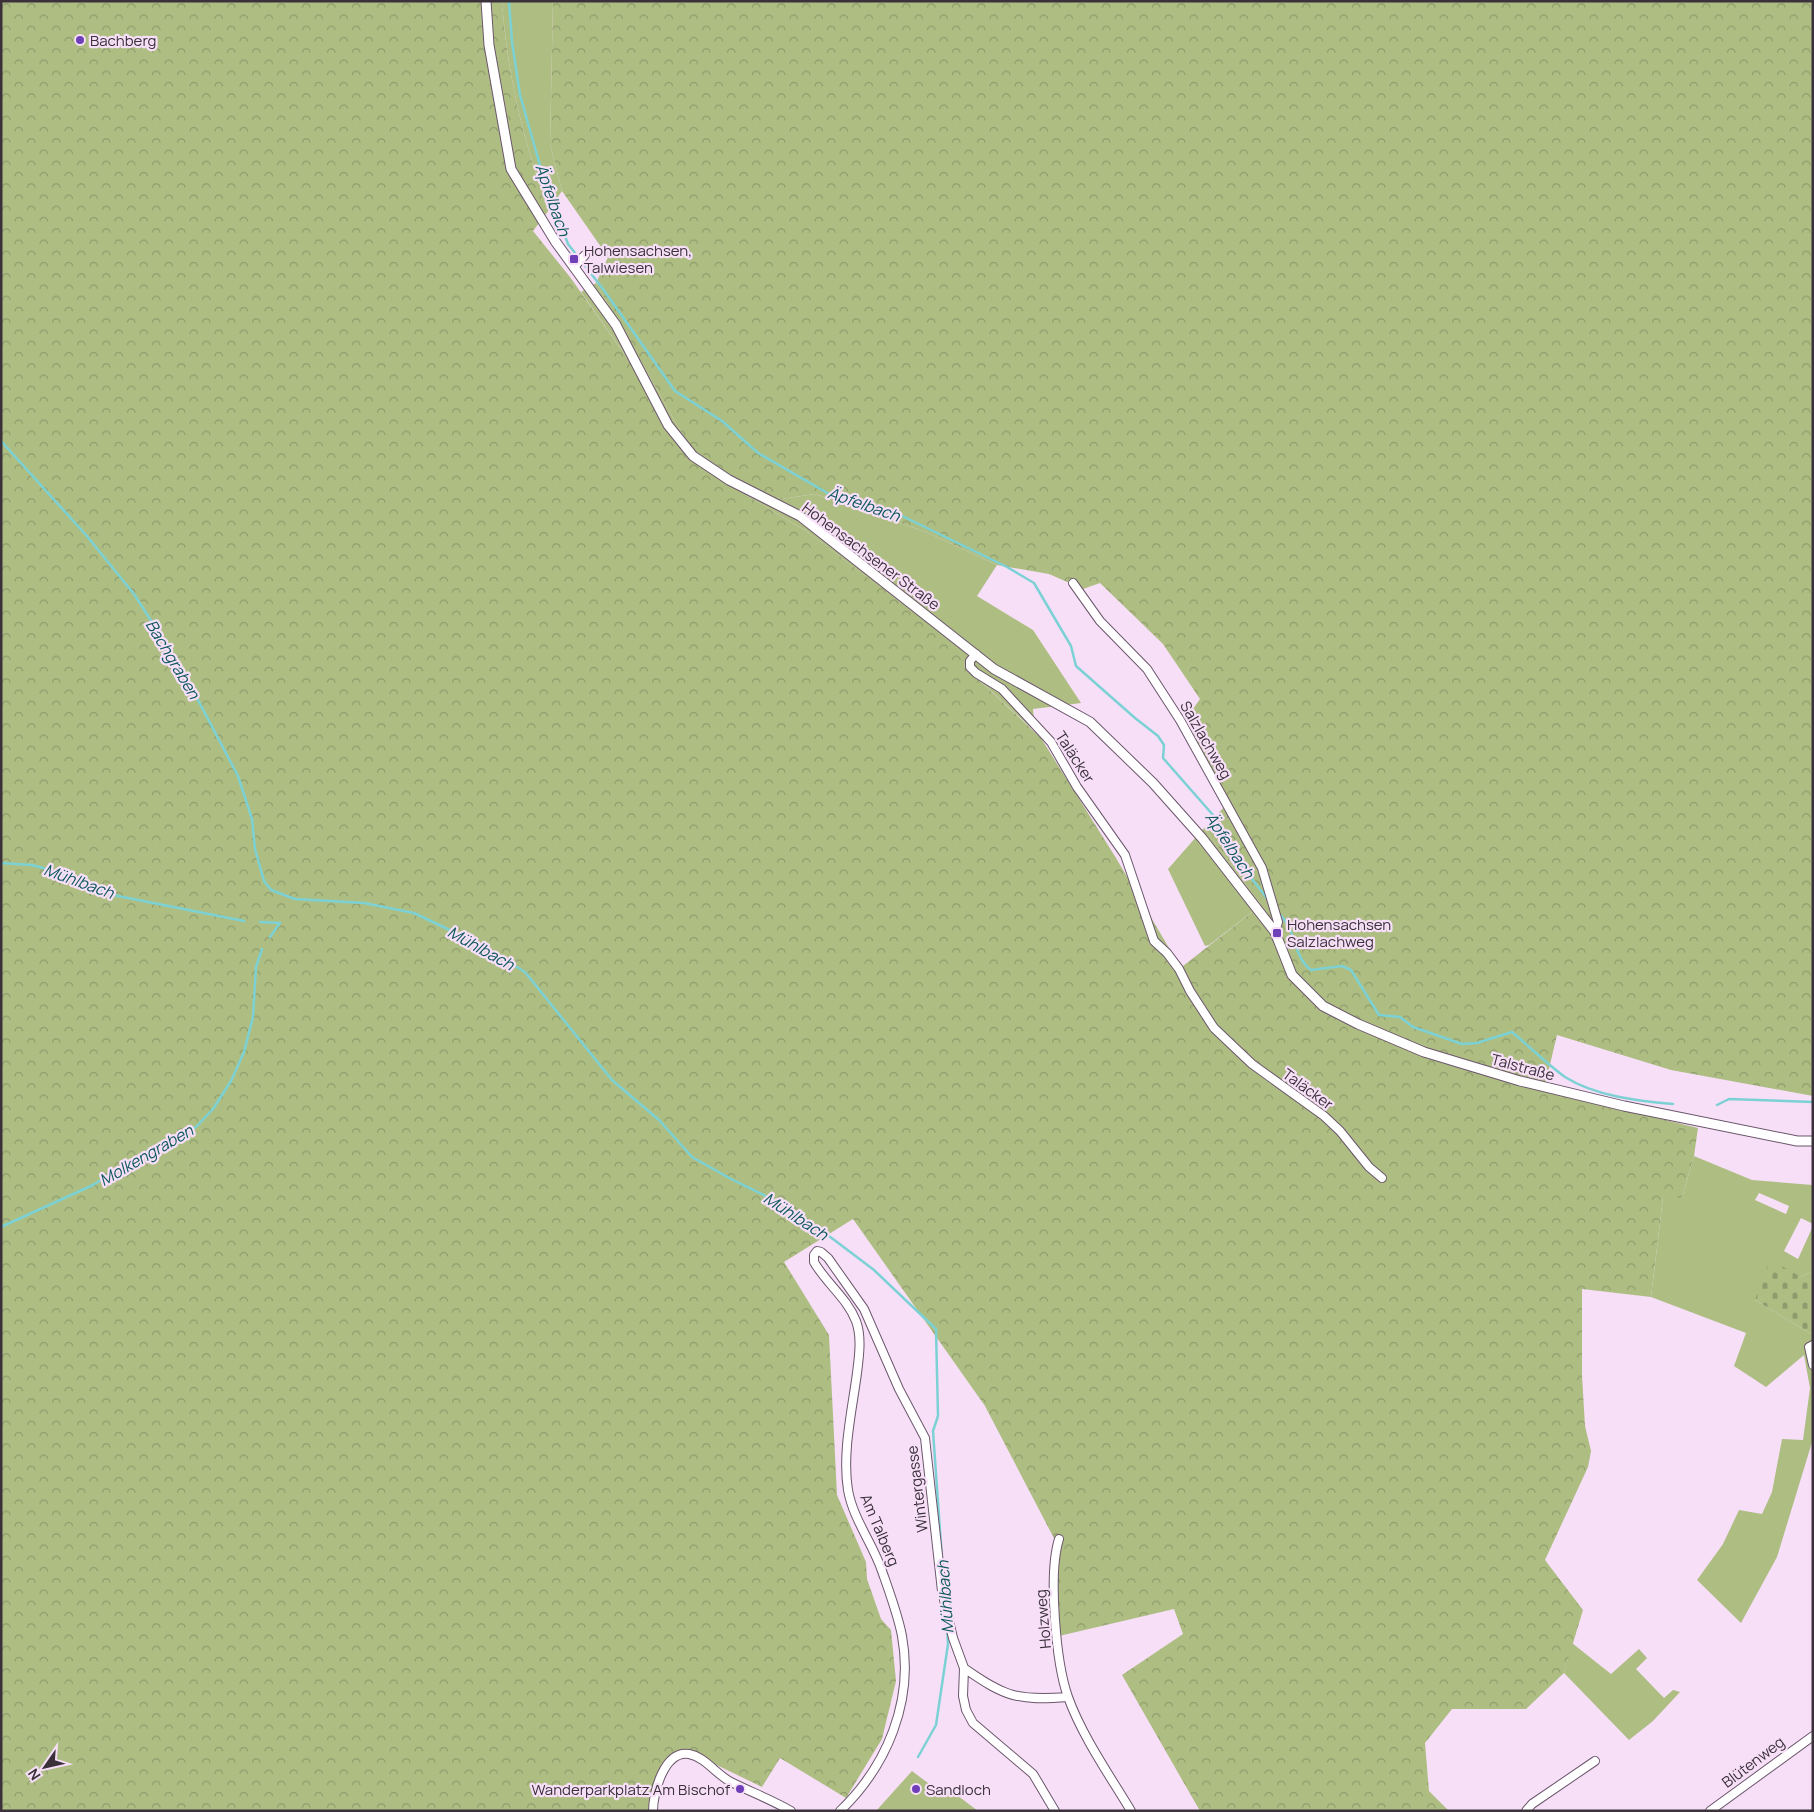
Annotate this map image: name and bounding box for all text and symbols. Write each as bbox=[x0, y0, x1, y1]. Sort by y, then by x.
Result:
place label: Bachberg bbox=[90, 30, 156, 51]
marker: Bachberg bbox=[74, 34, 86, 46]
water label: Äpfelbach bbox=[530, 161, 576, 239]
place label: Hohensachsen, Talwiesen bbox=[584, 240, 692, 278]
marker: Hohensachsen, Talwiesen bbox=[568, 253, 580, 265]
water label: Äpfelbach bbox=[825, 481, 903, 527]
street label: Hohensachsener Straße bbox=[798, 497, 945, 615]
water label: Bachgraben bbox=[141, 615, 206, 703]
street label: Salzlachweg bbox=[1175, 697, 1237, 783]
street label: Taläcker bbox=[1050, 727, 1100, 787]
water label: Äpfelbach bbox=[1200, 808, 1260, 883]
water label: Mühlbach bbox=[41, 858, 117, 904]
place label: Hohensachsen Salzlachweg bbox=[1287, 914, 1391, 952]
water label: Mühlbach bbox=[444, 921, 519, 976]
marker: Hohensachsen Salzlachweg bbox=[1271, 927, 1283, 939]
street label: Talstraße bbox=[1489, 1048, 1557, 1086]
street label: Taläcker bbox=[1278, 1064, 1338, 1115]
water label: Molkengraben bbox=[95, 1119, 197, 1191]
water label: Mühlbach bbox=[759, 1187, 833, 1245]
street label: Wintergasse bbox=[901, 1444, 933, 1534]
street label: Am Talberg bbox=[855, 1491, 905, 1569]
water label: Mühlbach bbox=[931, 1559, 959, 1634]
street label: Holzweg bbox=[1030, 1588, 1056, 1650]
street label: Blütenweg bbox=[1717, 1731, 1789, 1793]
north arrow bbox=[20, 1742, 70, 1792]
text: N bbox=[23, 1765, 44, 1784]
place label: Wanderparkplatz Am Bischof bbox=[531, 1779, 731, 1800]
place label: Sandloch bbox=[926, 1779, 991, 1800]
marker: Wanderparkplatz Am Bischof bbox=[734, 1783, 746, 1795]
marker: Sandloch bbox=[910, 1783, 922, 1795]

